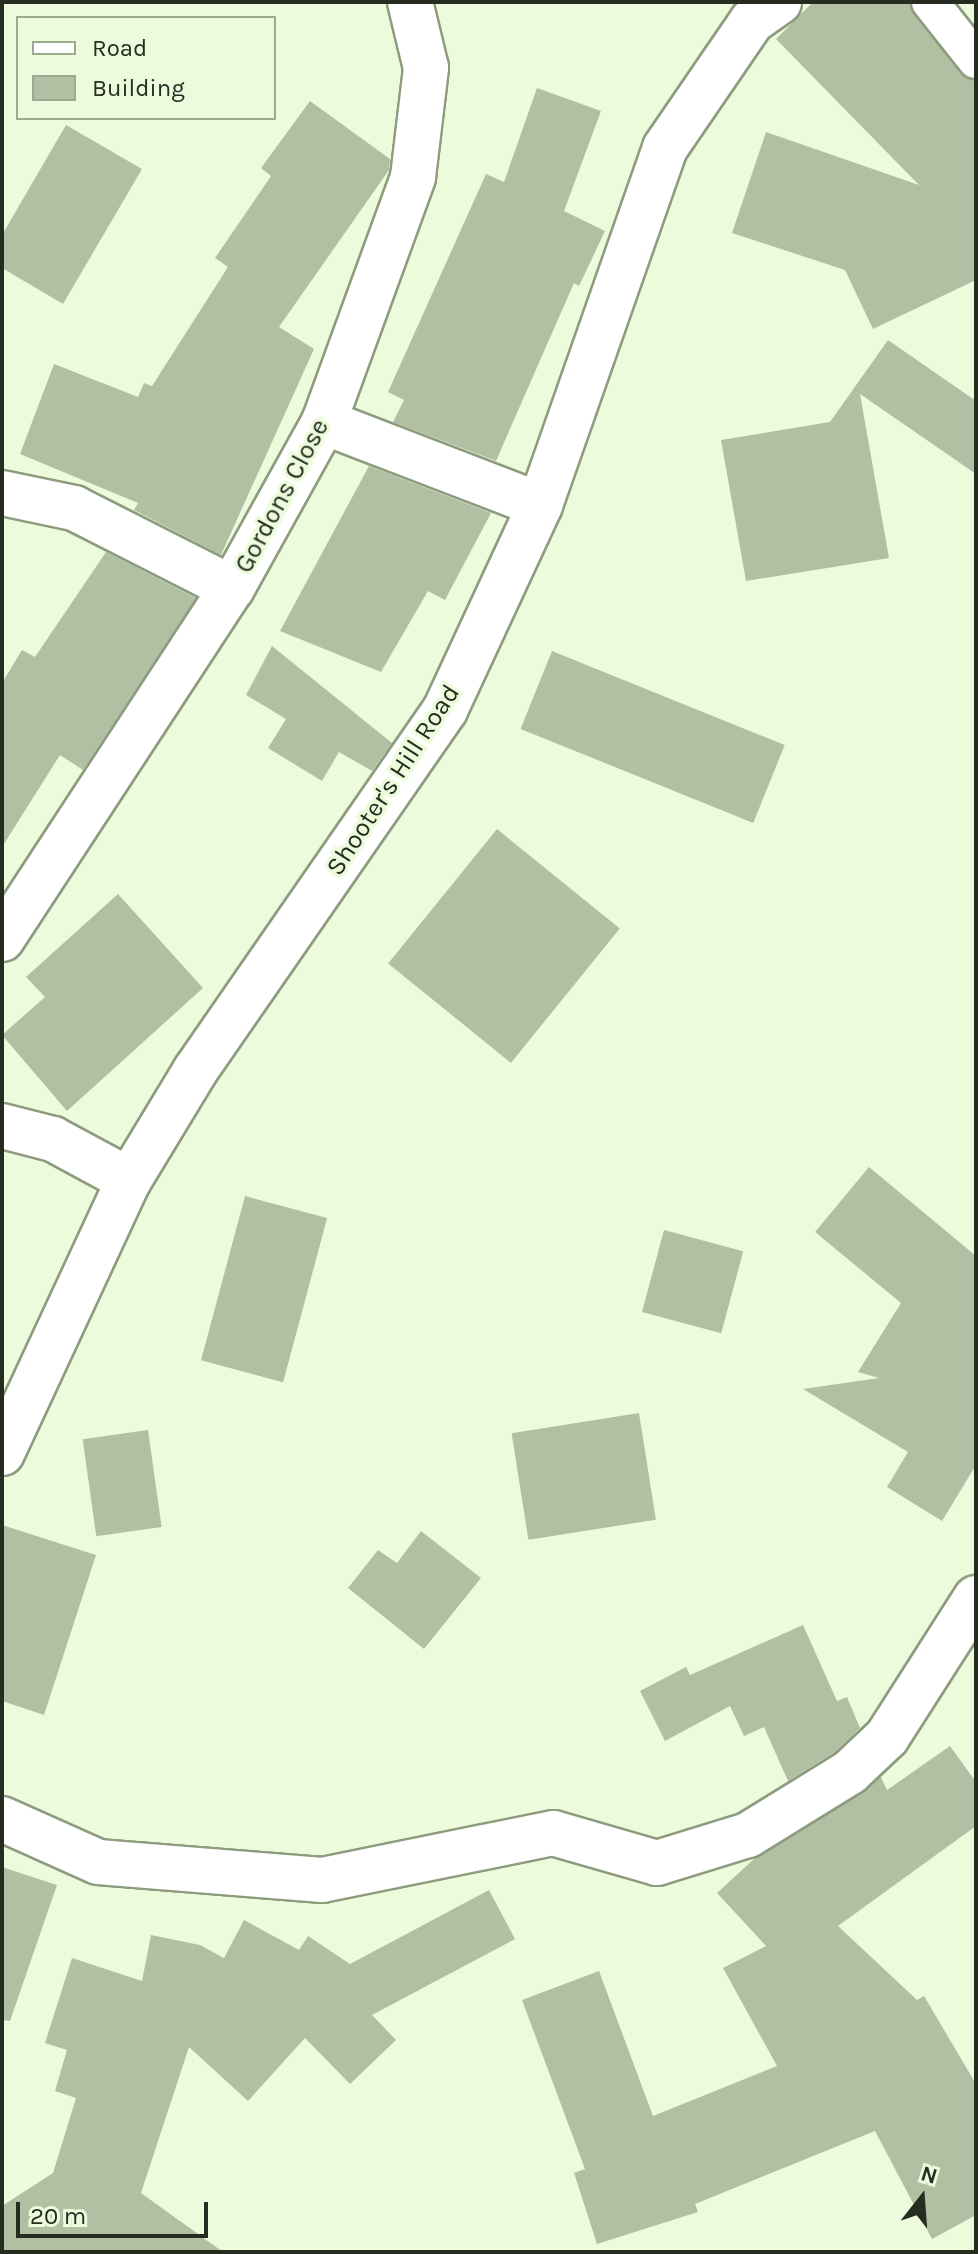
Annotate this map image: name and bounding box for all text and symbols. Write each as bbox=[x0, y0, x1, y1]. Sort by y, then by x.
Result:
legend bbox=[16, 16, 276, 120]
text: Road bbox=[92, 34, 147, 62]
text: Building bbox=[92, 74, 185, 102]
street label: Gordons Close bbox=[228, 414, 336, 578]
street label: Shooter's Hill Road bbox=[320, 679, 466, 881]
north arrow bbox=[882, 2158, 962, 2238]
text: N bbox=[918, 2160, 940, 2190]
scale bar bbox=[20, 2186, 212, 2236]
text: 20 m bbox=[30, 2202, 86, 2230]

